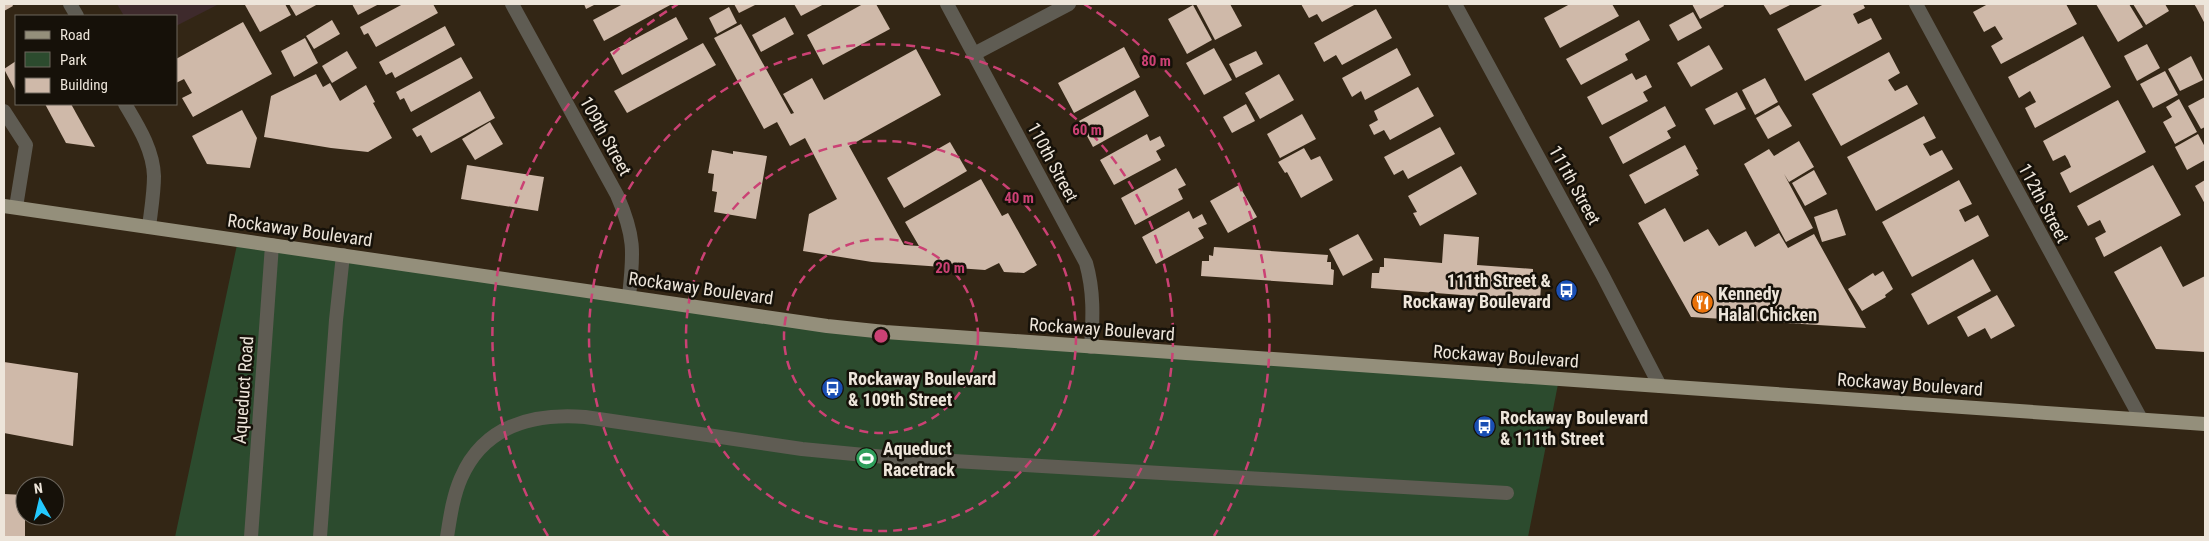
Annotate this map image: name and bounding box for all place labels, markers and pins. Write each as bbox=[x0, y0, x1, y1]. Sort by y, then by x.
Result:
place label: 111th Street & Rockaway Boulevard bbox=[1403, 270, 1552, 312]
bus stop icon: 111th Street & Rockaway Boulevard bbox=[1555, 278, 1579, 302]
place label: Kennedy Halal Chicken bbox=[1718, 283, 1817, 325]
restaurant icon: Kennedy Halal Chicken bbox=[1690, 291, 1714, 315]
centre of rings bbox=[872, 327, 890, 345]
place label: Rockaway Boulevard & 109th Street bbox=[848, 368, 996, 410]
bus stop icon: Rockaway Boulevard & 109th Street bbox=[820, 376, 844, 400]
place label: Rockaway Boulevard & 111th Street bbox=[1500, 407, 1648, 449]
bus stop icon: Rockaway Boulevard & 111th Street bbox=[1472, 415, 1496, 439]
place label: Aqueduct Racetrack bbox=[883, 438, 955, 480]
sports icon: Aqueduct Racetrack bbox=[855, 446, 879, 470]

